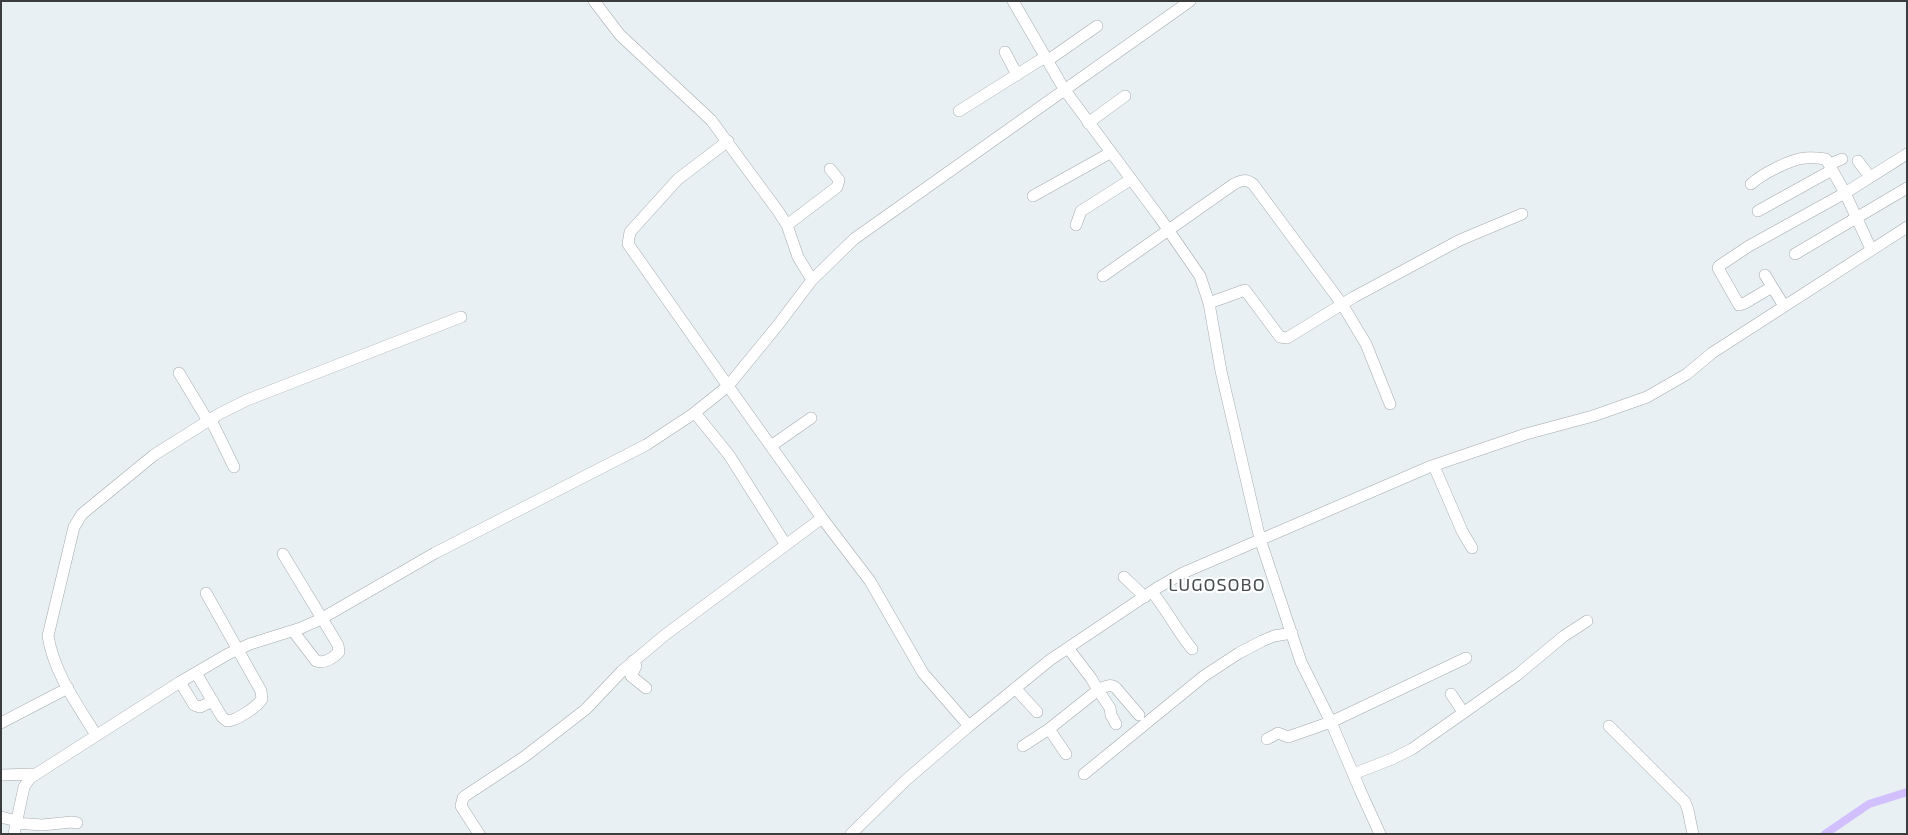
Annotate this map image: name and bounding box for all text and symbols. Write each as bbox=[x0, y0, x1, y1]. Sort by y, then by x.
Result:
district label: LUGOSOBO bbox=[1167, 574, 1267, 596]

